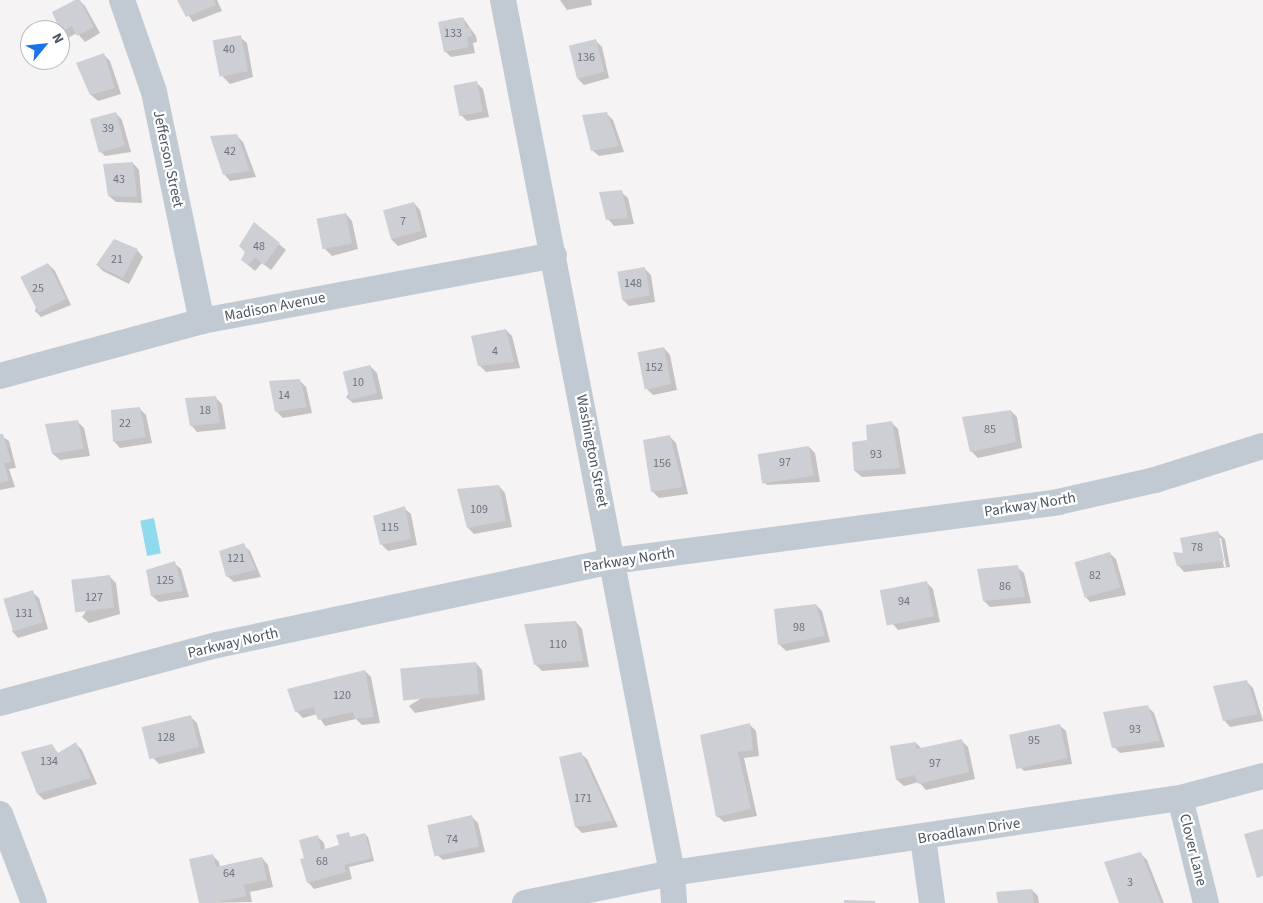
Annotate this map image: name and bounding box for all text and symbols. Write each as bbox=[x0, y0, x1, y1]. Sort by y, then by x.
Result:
north arrow bbox=[20, 20, 70, 70]
house number: 133 bbox=[444, 27, 462, 41]
text: N bbox=[46, 30, 68, 47]
house number: 40 bbox=[223, 43, 235, 57]
house number: 136 bbox=[577, 51, 595, 65]
street label: Jefferson Street bbox=[149, 109, 187, 209]
house number: 39 bbox=[102, 122, 114, 136]
house number: 42 bbox=[224, 145, 236, 159]
house number: 43 bbox=[113, 173, 125, 187]
house number: 7 bbox=[400, 215, 406, 229]
house number: 48 bbox=[253, 240, 265, 254]
house number: 21 bbox=[111, 253, 123, 267]
house number: 148 bbox=[624, 277, 642, 291]
house number: 25 bbox=[32, 282, 44, 296]
street label: Madison Avenue bbox=[223, 288, 327, 326]
house number: 4 bbox=[492, 345, 498, 359]
house number: 152 bbox=[645, 361, 663, 375]
house number: 10 bbox=[352, 376, 364, 390]
house number: 14 bbox=[278, 389, 290, 403]
street label: Washington Street bbox=[572, 393, 612, 509]
house number: 18 bbox=[199, 404, 211, 418]
house number: 22 bbox=[119, 417, 131, 431]
house number: 85 bbox=[984, 423, 996, 437]
house number: 93 bbox=[870, 448, 882, 462]
house number: 97 bbox=[779, 456, 791, 470]
house number: 156 bbox=[653, 457, 671, 471]
street label: Parkway North bbox=[983, 489, 1077, 521]
house number: 109 bbox=[470, 503, 488, 517]
house number: 115 bbox=[381, 521, 399, 535]
house number: 78 bbox=[1191, 541, 1203, 555]
street label: Parkway North bbox=[582, 544, 676, 576]
house number: 121 bbox=[227, 552, 245, 566]
house number: 82 bbox=[1089, 569, 1101, 583]
house number: 125 bbox=[156, 574, 174, 588]
house number: 86 bbox=[999, 580, 1011, 594]
house number: 127 bbox=[85, 591, 103, 605]
house number: 94 bbox=[898, 595, 910, 609]
house number: 131 bbox=[15, 607, 33, 621]
house number: 98 bbox=[793, 621, 805, 635]
street label: Parkway North bbox=[186, 624, 280, 662]
house number: 110 bbox=[549, 638, 567, 652]
house number: 120 bbox=[333, 689, 351, 703]
house number: 93 bbox=[1129, 723, 1141, 737]
house number: 128 bbox=[157, 731, 175, 745]
house number: 95 bbox=[1028, 734, 1040, 748]
house number: 134 bbox=[40, 755, 58, 769]
house number: 97 bbox=[929, 757, 941, 771]
house number: 171 bbox=[574, 792, 592, 806]
street label: Clover Lane bbox=[1175, 812, 1211, 888]
street label: Broadlawn Drive bbox=[916, 814, 1022, 848]
house number: 74 bbox=[446, 833, 458, 847]
house number: 68 bbox=[316, 855, 328, 869]
house number: 64 bbox=[223, 867, 235, 881]
house number: 3 bbox=[1127, 876, 1133, 890]

